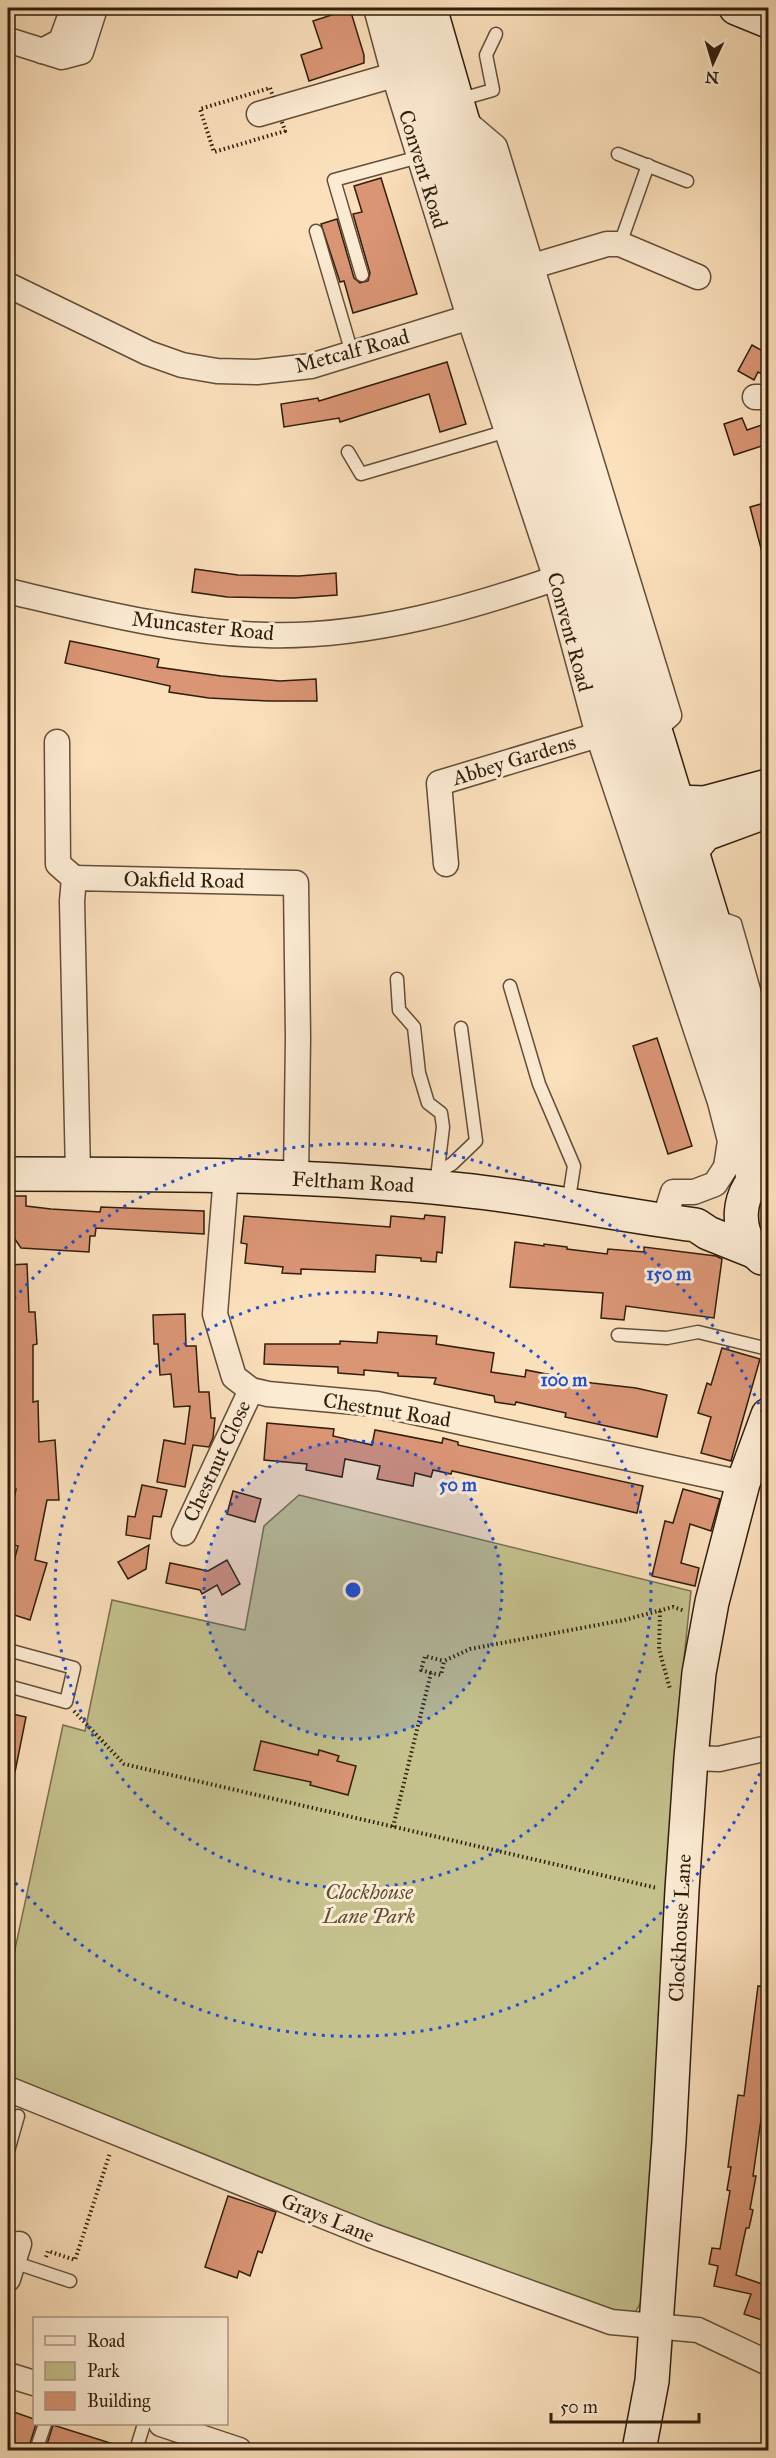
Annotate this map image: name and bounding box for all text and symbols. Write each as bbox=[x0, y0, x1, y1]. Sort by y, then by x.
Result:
north arrow bbox=[683, 33, 743, 93]
text: N bbox=[704, 67, 719, 87]
street label: Convent Road bbox=[393, 107, 453, 232]
street label: Metcalf Road bbox=[292, 323, 412, 379]
street label: Convent Road bbox=[542, 569, 599, 695]
street label: Muncaster Road bbox=[131, 606, 276, 646]
street label: Abbey Gardens bbox=[448, 729, 579, 791]
street label: Oakfield Road bbox=[123, 866, 245, 894]
street label: Feltham Road bbox=[291, 1166, 415, 1198]
text: 150 m bbox=[647, 1263, 692, 1285]
text: 100 m bbox=[541, 1369, 588, 1391]
street label: Chestnut Road bbox=[321, 1387, 453, 1433]
street label: Chestnut Close bbox=[177, 1396, 257, 1526]
text: 50 m bbox=[439, 1474, 478, 1496]
centre of rings bbox=[343, 1580, 363, 1600]
street label: Clockhouse Lane bbox=[663, 1853, 697, 2003]
park label: Clockhouse Lane Park bbox=[322, 1879, 416, 1929]
street label: Grays Lane bbox=[278, 2188, 379, 2249]
legend bbox=[33, 2317, 228, 2425]
text: Road bbox=[87, 2330, 125, 2352]
text: Park bbox=[87, 2360, 120, 2382]
scale bar bbox=[551, 2386, 700, 2424]
text: Building bbox=[87, 2390, 151, 2413]
text: 50 m bbox=[560, 2396, 598, 2418]

